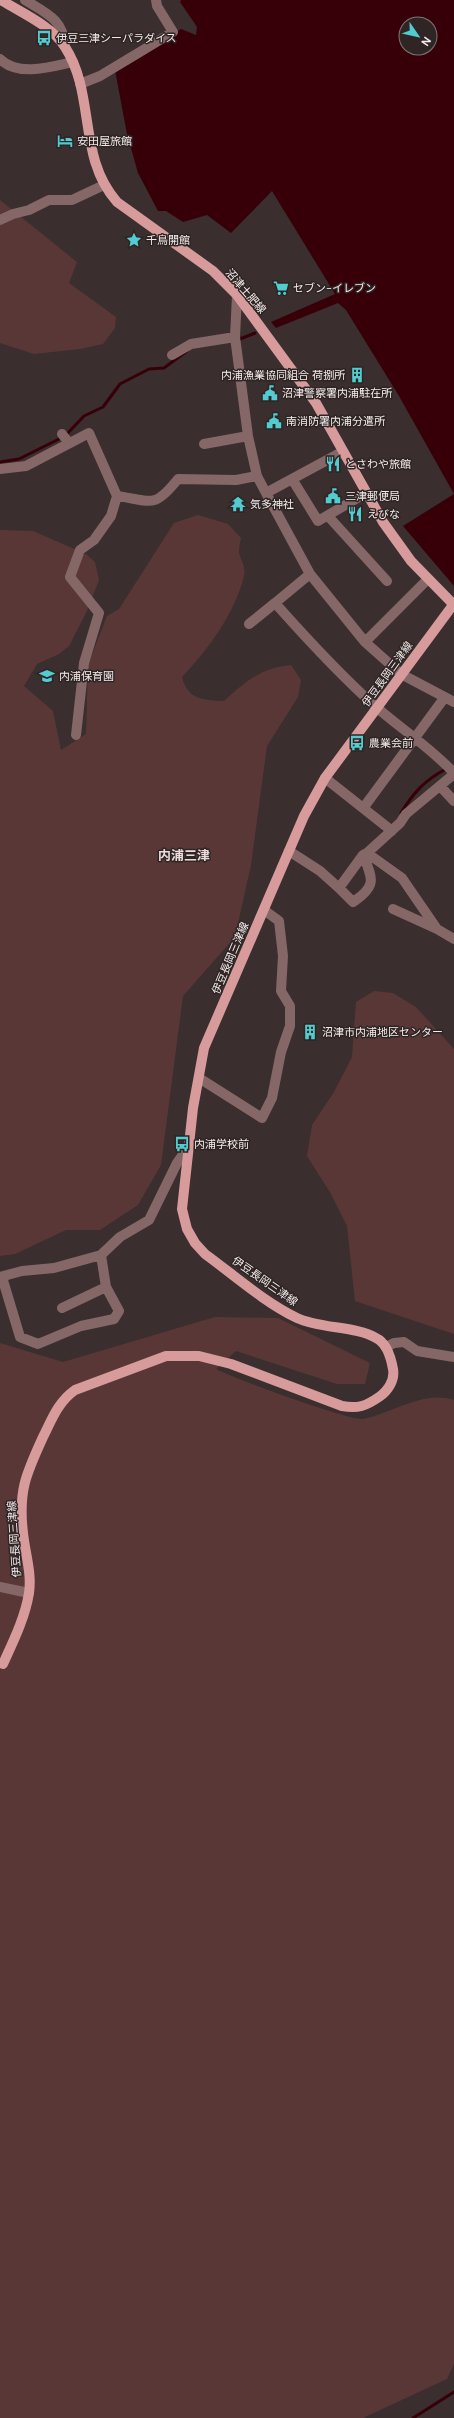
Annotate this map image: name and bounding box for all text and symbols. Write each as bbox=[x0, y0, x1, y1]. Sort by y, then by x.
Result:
north arrow bbox=[398, 16, 438, 56]
bus stop icon: 伊豆三津シーパラダイス bbox=[35, 29, 53, 47]
place label: 伊豆三津シーパラダイス bbox=[56, 31, 177, 45]
text: N bbox=[418, 34, 434, 49]
hotel icon: 安田屋旅館 bbox=[56, 132, 74, 150]
place label: 安田屋旅館 bbox=[77, 134, 132, 148]
place icon: 千鳥開館 bbox=[125, 231, 143, 249]
place label: 千鳥開館 bbox=[146, 233, 190, 247]
street label: 沼津土肥線 bbox=[223, 266, 269, 316]
supermarket icon: セブン-イレブン bbox=[272, 279, 290, 297]
place label: セブン-イレブン bbox=[293, 281, 376, 295]
building icon: 内浦漁業協同組合 荷捌所 bbox=[348, 366, 366, 384]
place label: 内浦漁業協同組合 荷捌所 bbox=[221, 368, 346, 382]
public building icon: 沼津警察署内浦駐在所 bbox=[261, 384, 279, 402]
place label: 沼津警察署内浦駐在所 bbox=[282, 386, 393, 400]
public building icon: 南消防署内浦分遣所 bbox=[265, 412, 283, 430]
place label: 南消防署内浦分遣所 bbox=[286, 414, 386, 428]
restaurant icon: とさわや旅館 bbox=[324, 455, 342, 473]
place label: とさわや旅館 bbox=[345, 457, 411, 471]
public building icon: 三津郵便局 bbox=[324, 487, 342, 505]
place label: 三津郵便局 bbox=[345, 489, 400, 503]
temple icon: 気多神社 bbox=[229, 495, 247, 513]
place label: 気多神社 bbox=[250, 497, 294, 511]
restaurant icon: えびな bbox=[346, 505, 364, 523]
place label: えびな bbox=[367, 507, 400, 521]
street label: 伊豆長岡三津線 bbox=[359, 639, 415, 709]
school or university icon: 内浦保育園 bbox=[38, 667, 56, 685]
place label: 内浦保育園 bbox=[59, 669, 114, 683]
bus stop icon: 農業会前 bbox=[348, 734, 366, 752]
place label: 農業会前 bbox=[369, 736, 413, 750]
district label: 内浦三津 bbox=[158, 847, 210, 864]
street label: 伊豆長岡三津線 bbox=[209, 920, 251, 996]
building icon: 沼津市内浦地区センター bbox=[301, 1023, 319, 1041]
place label: 沼津市内浦地区センター bbox=[322, 1025, 443, 1039]
bus stop icon: 内浦学校前 bbox=[173, 1135, 191, 1153]
place label: 内浦学校前 bbox=[194, 1137, 249, 1151]
street label: 伊豆長岡三津線 bbox=[229, 1253, 301, 1309]
street label: 伊豆長岡三津線 bbox=[4, 1500, 24, 1578]

